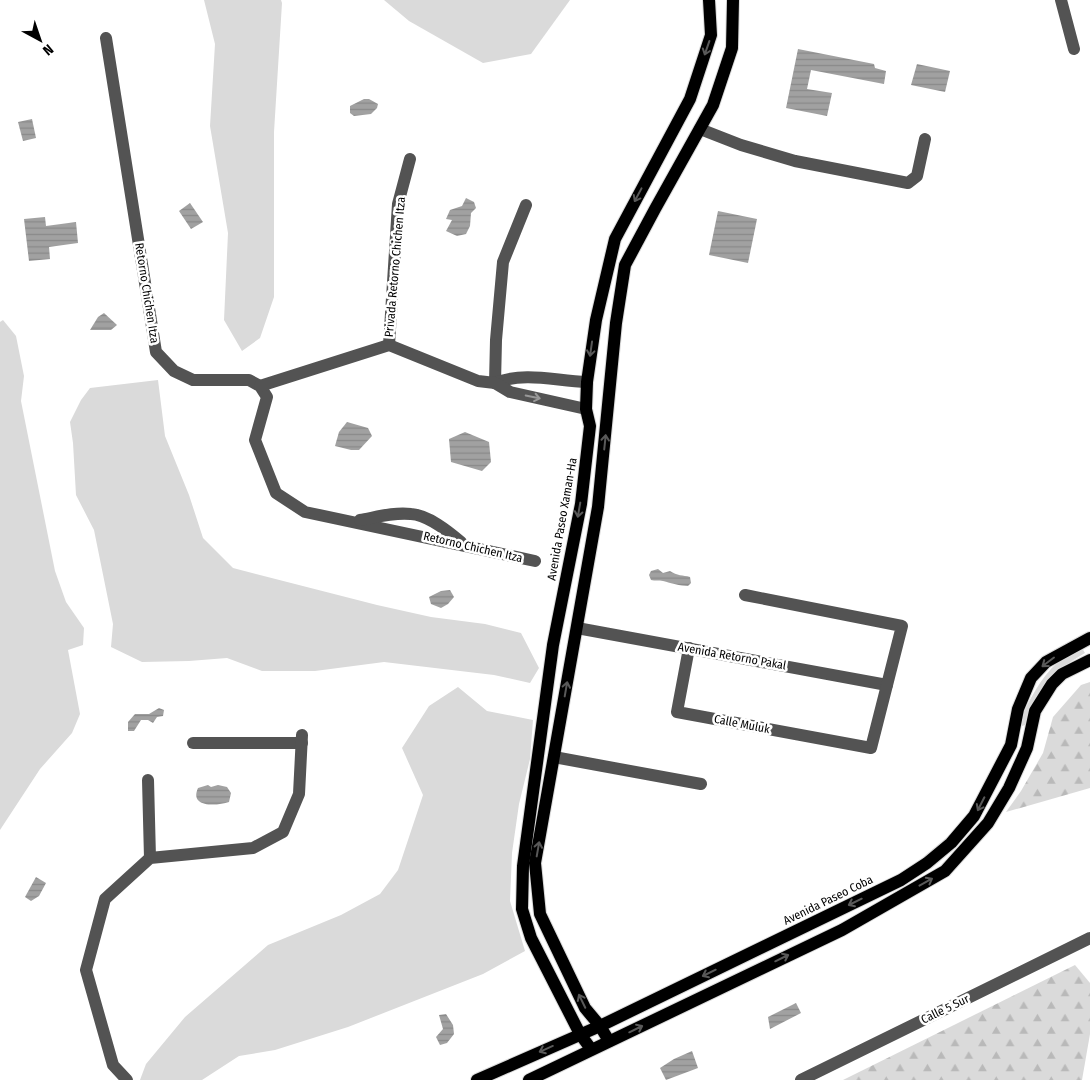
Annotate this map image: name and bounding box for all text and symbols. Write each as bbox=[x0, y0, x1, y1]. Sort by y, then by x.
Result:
north arrow bbox=[15, 15, 65, 65]
text: N bbox=[39, 40, 57, 59]
one-way arrow bbox=[702, 40, 711, 55]
one-way arrow bbox=[633, 187, 643, 202]
street label: Privada Retorno Chichen Itza bbox=[382, 196, 408, 338]
street label: Retorno Chichen Itza bbox=[132, 242, 162, 344]
one-way arrow bbox=[586, 341, 596, 357]
one-way arrow bbox=[524, 393, 540, 402]
one-way arrow bbox=[600, 434, 610, 450]
street label: Avenida Paseo Xaman-Ha bbox=[544, 456, 580, 581]
one-way arrow bbox=[574, 501, 584, 517]
street label: Retorno Chichen Itza bbox=[422, 529, 524, 565]
street label: Avenida Retorno Pakal bbox=[677, 640, 787, 672]
one-way arrow bbox=[1041, 657, 1055, 667]
one-way arrow bbox=[562, 681, 572, 697]
street label: Calle Muluk bbox=[713, 712, 772, 736]
one-way arrow bbox=[976, 796, 985, 811]
one-way arrow bbox=[533, 841, 543, 857]
street label: Avenida Paseo Coba bbox=[781, 872, 875, 928]
one-way arrow bbox=[918, 877, 933, 887]
one-way arrow bbox=[848, 898, 863, 908]
one-way arrow bbox=[775, 953, 790, 963]
one-way arrow bbox=[702, 969, 717, 978]
street label: Calle 5 Sur bbox=[919, 991, 972, 1027]
one-way arrow bbox=[577, 994, 586, 1009]
one-way arrow bbox=[628, 1023, 643, 1033]
one-way arrow bbox=[539, 1045, 554, 1055]

